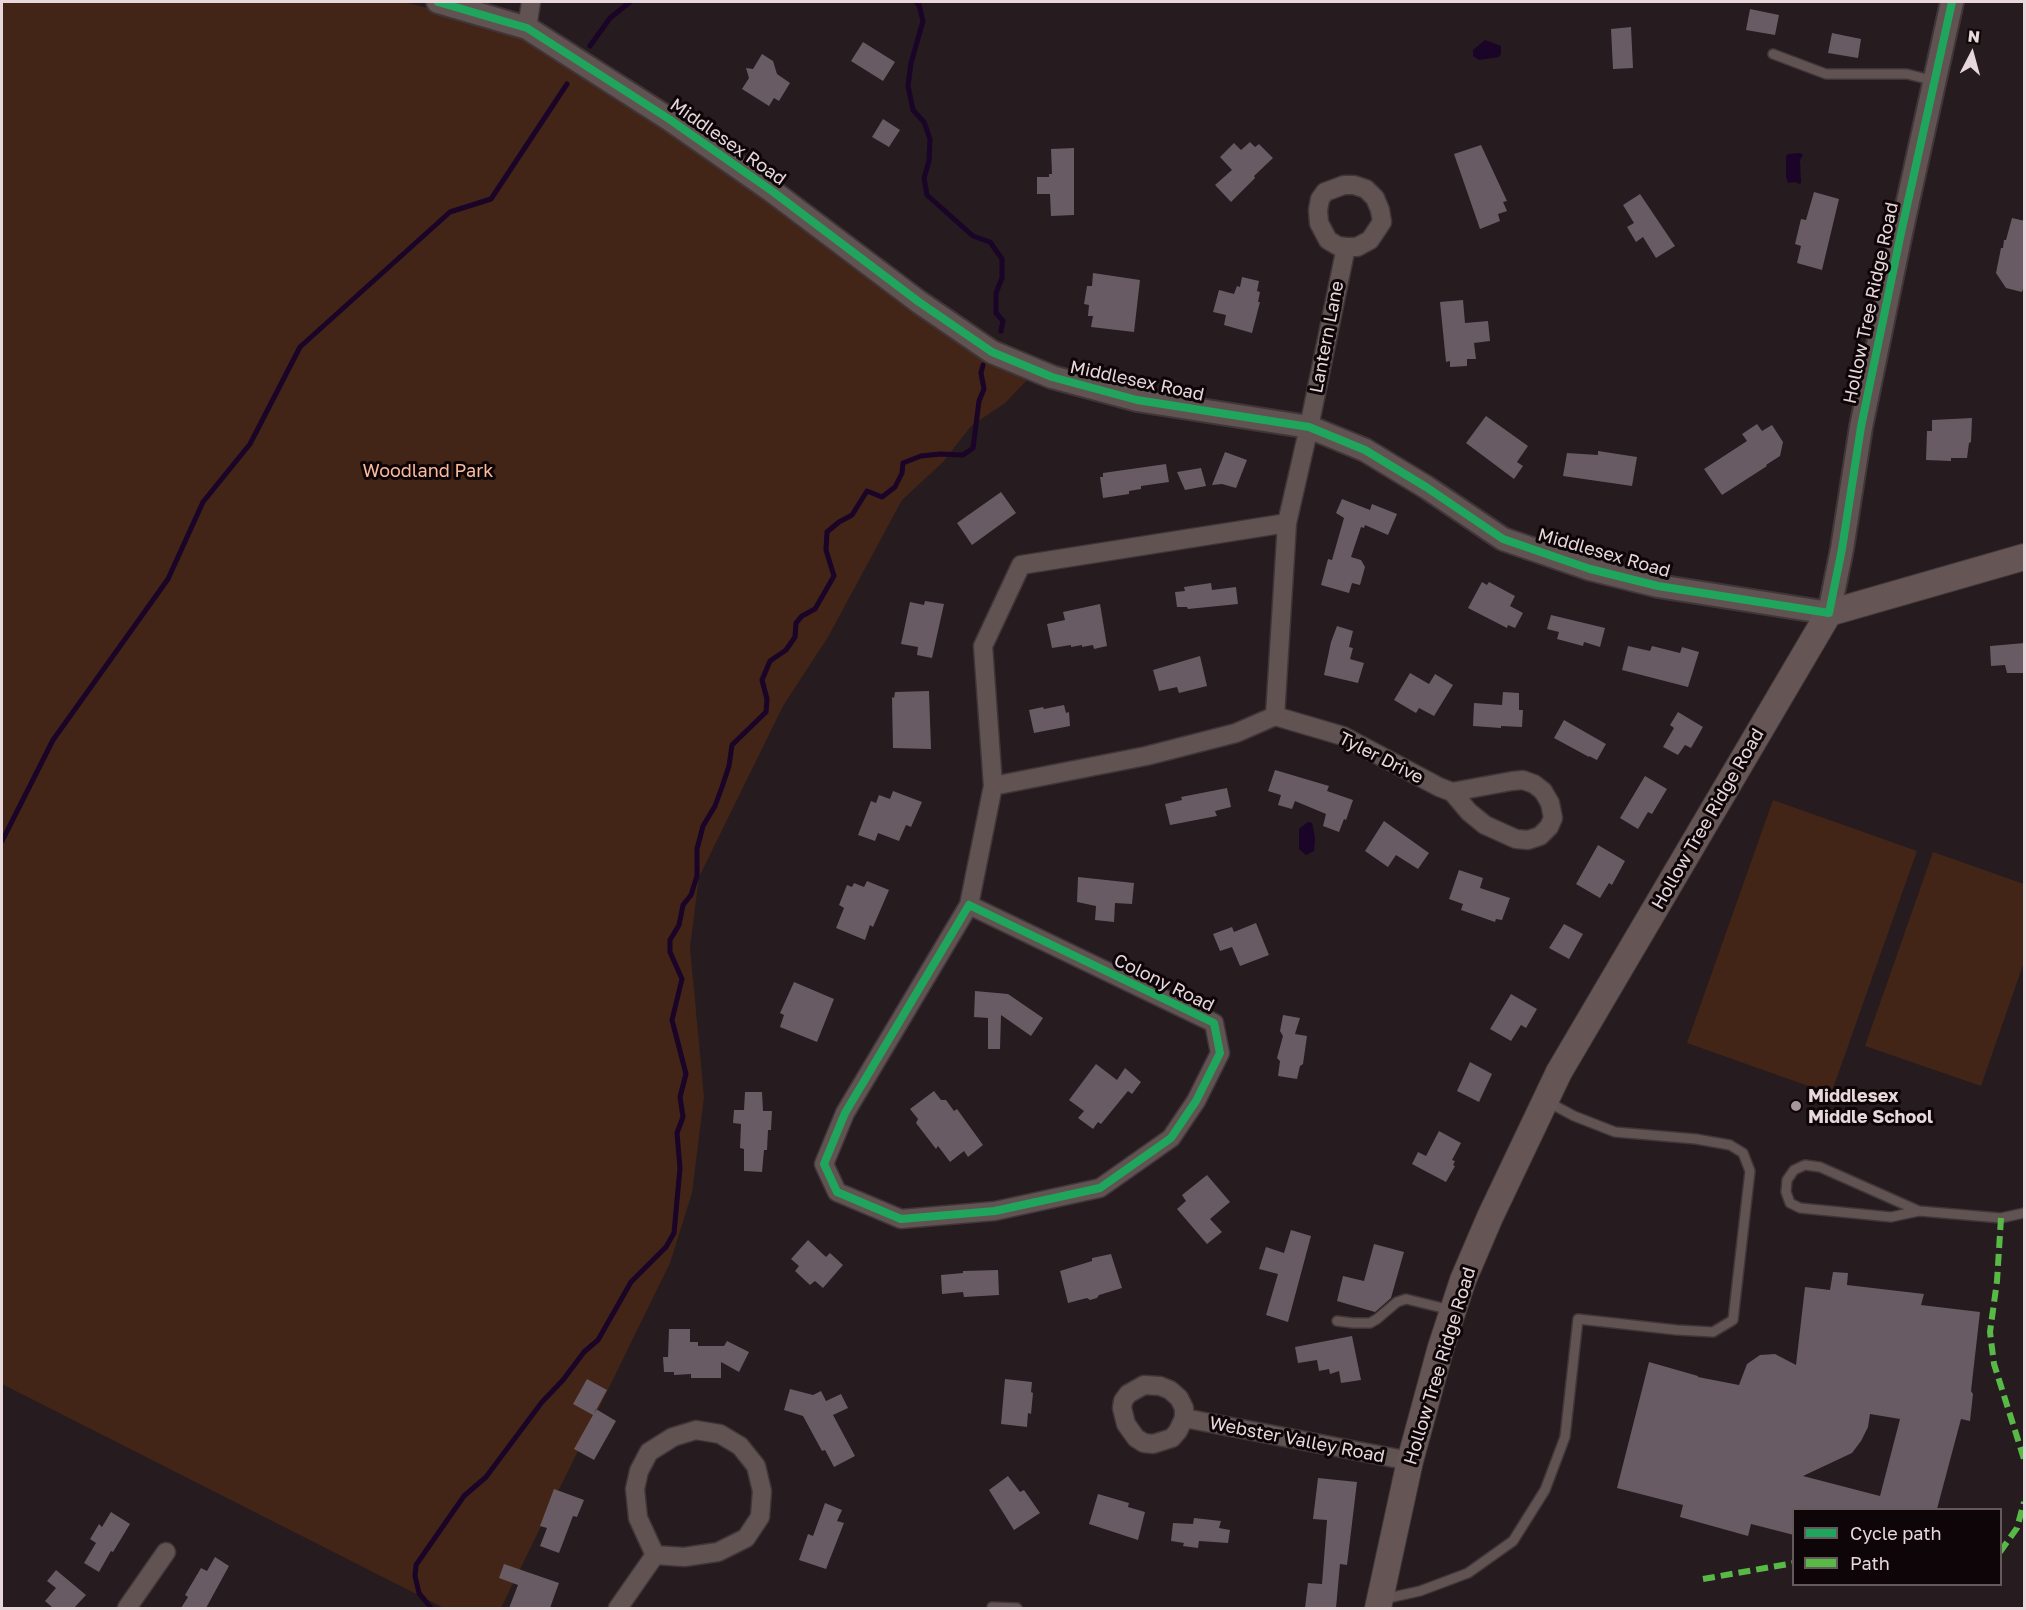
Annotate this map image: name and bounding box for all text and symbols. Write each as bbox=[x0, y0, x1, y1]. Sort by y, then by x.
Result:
north arrow bbox=[1942, 24, 2002, 84]
text: N bbox=[1967, 26, 1981, 47]
street label: Middlesex Road bbox=[666, 94, 790, 190]
street label: Hollow Tree Ridge Road bbox=[1839, 200, 1903, 406]
street label: Lantern Lane bbox=[1306, 279, 1348, 395]
street label: Middlesex Road bbox=[1068, 356, 1206, 406]
park label: Woodland Park bbox=[363, 460, 493, 482]
street label: Middlesex Road bbox=[1535, 524, 1673, 582]
street label: Hollow Tree Ridge Road bbox=[1647, 725, 1769, 913]
street label: Tyler Drive bbox=[1335, 728, 1427, 788]
street label: Colony Road bbox=[1110, 949, 1218, 1017]
place label: Middlesex Middle School bbox=[1808, 1085, 1933, 1128]
marker: Middlesex Middle School bbox=[1789, 1099, 1803, 1113]
street label: Hollow Tree Ridge Road bbox=[1400, 1265, 1480, 1467]
street label: Webster Valley Road bbox=[1208, 1412, 1386, 1468]
legend bbox=[1792, 1508, 2002, 1586]
text: Cycle path bbox=[1850, 1522, 1942, 1544]
text: Path bbox=[1850, 1552, 1890, 1574]

